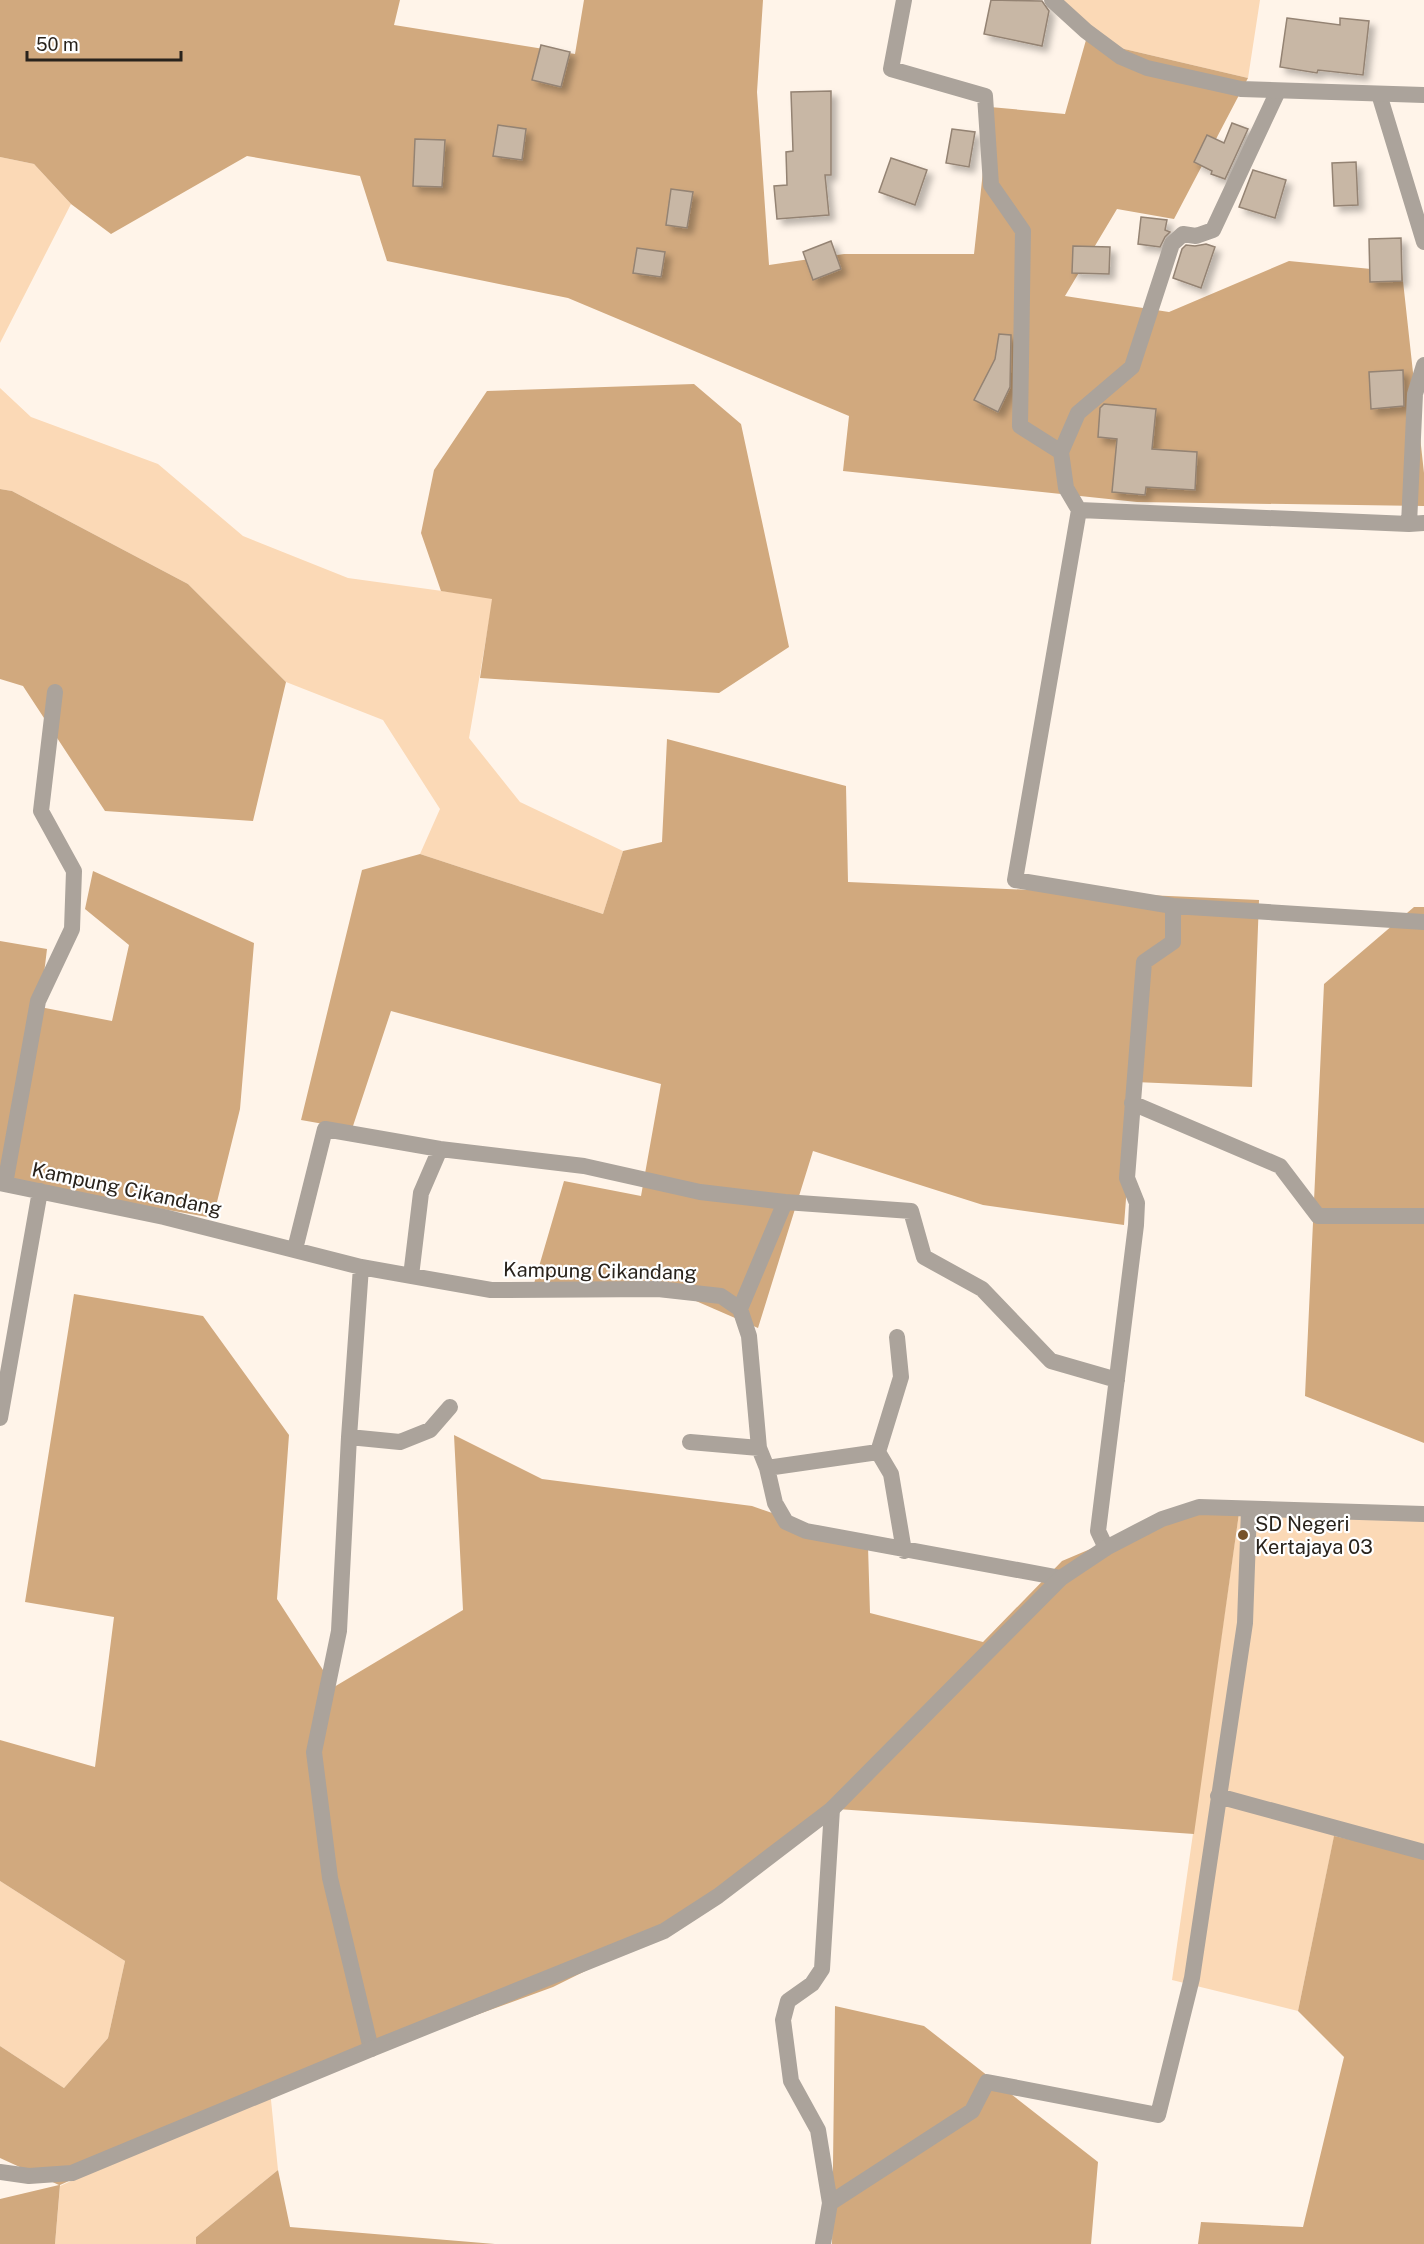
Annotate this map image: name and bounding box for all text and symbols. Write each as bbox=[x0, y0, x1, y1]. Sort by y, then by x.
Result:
scale bar bbox=[27, 24, 182, 62]
text: 50 m bbox=[36, 34, 79, 55]
street label: Kampung Cikandang bbox=[30, 1157, 224, 1221]
street label: Kampung Cikandang bbox=[503, 1257, 697, 1285]
place label: SD Negeri Kertajaya 03 bbox=[1255, 1512, 1373, 1559]
marker: SD Negeri Kertajaya 03 bbox=[1236, 1528, 1250, 1542]

